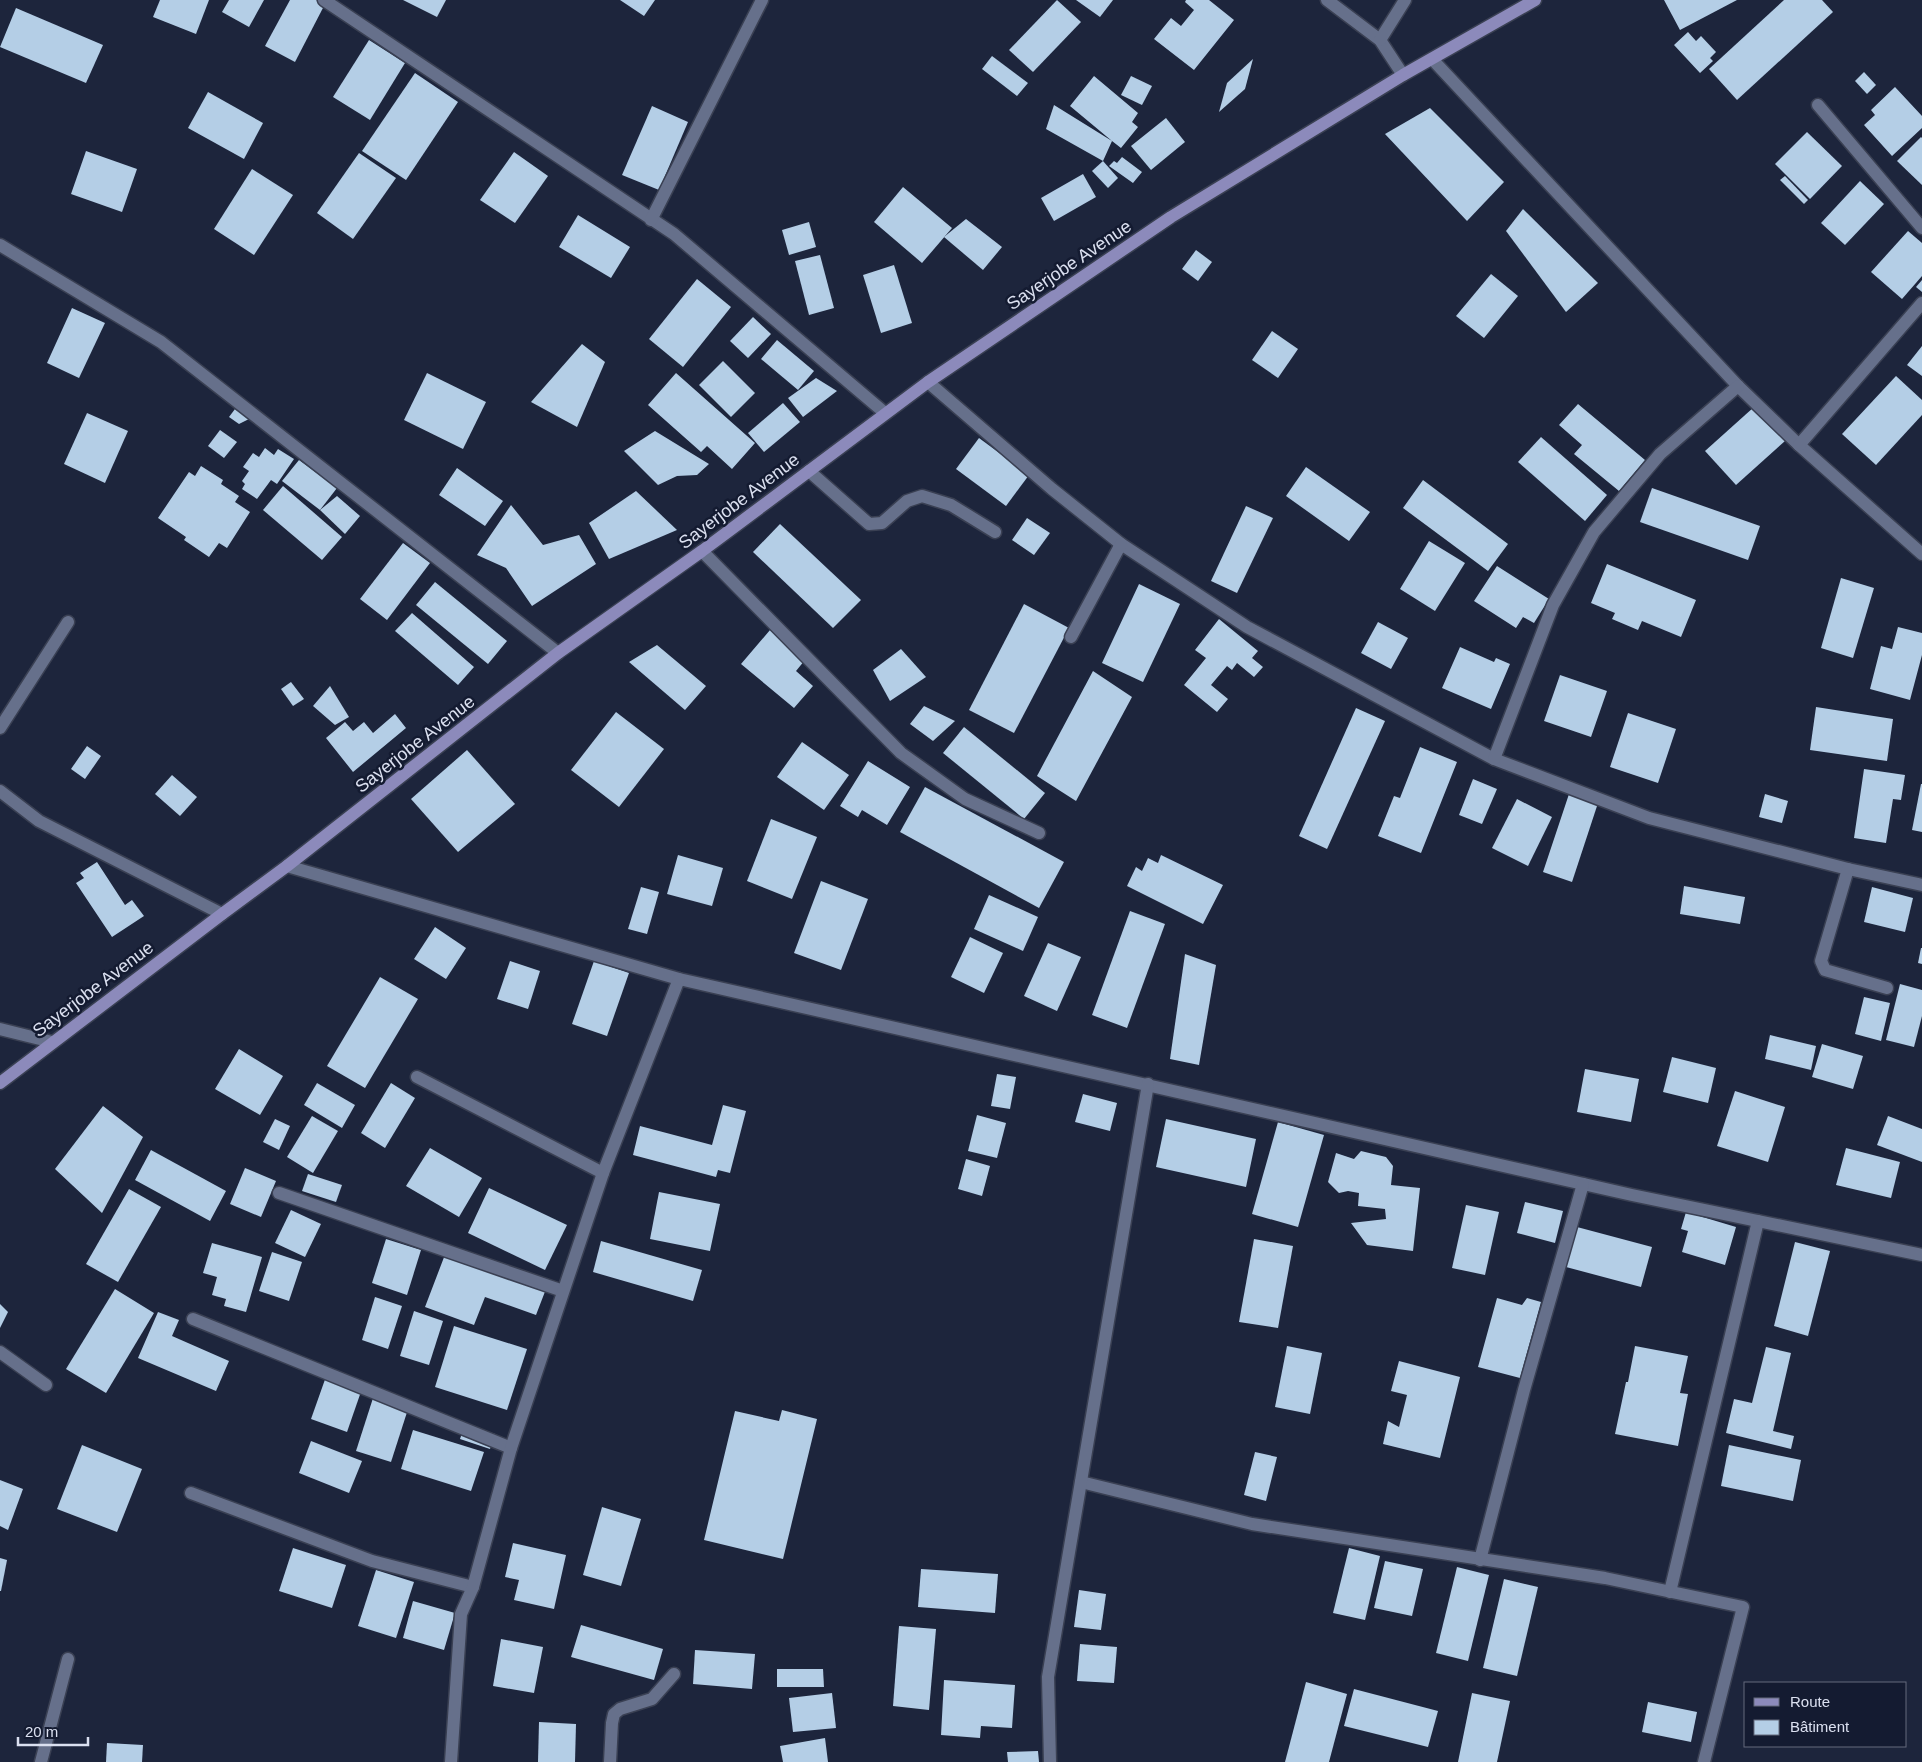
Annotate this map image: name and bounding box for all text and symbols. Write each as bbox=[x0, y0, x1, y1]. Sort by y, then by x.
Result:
street label: Sayerjobe Avenue bbox=[1003, 216, 1135, 314]
street label: Sayerjobe Avenue bbox=[675, 449, 803, 553]
street label: Sayerjobe Avenue bbox=[351, 691, 479, 797]
street label: Sayerjobe Avenue bbox=[29, 937, 157, 1041]
legend bbox=[1744, 1682, 1907, 1747]
text: Route bbox=[1790, 1693, 1830, 1710]
scale bar bbox=[18, 1714, 88, 1746]
text: Bâtiment bbox=[1790, 1718, 1850, 1735]
text: 20 m bbox=[25, 1723, 58, 1740]

